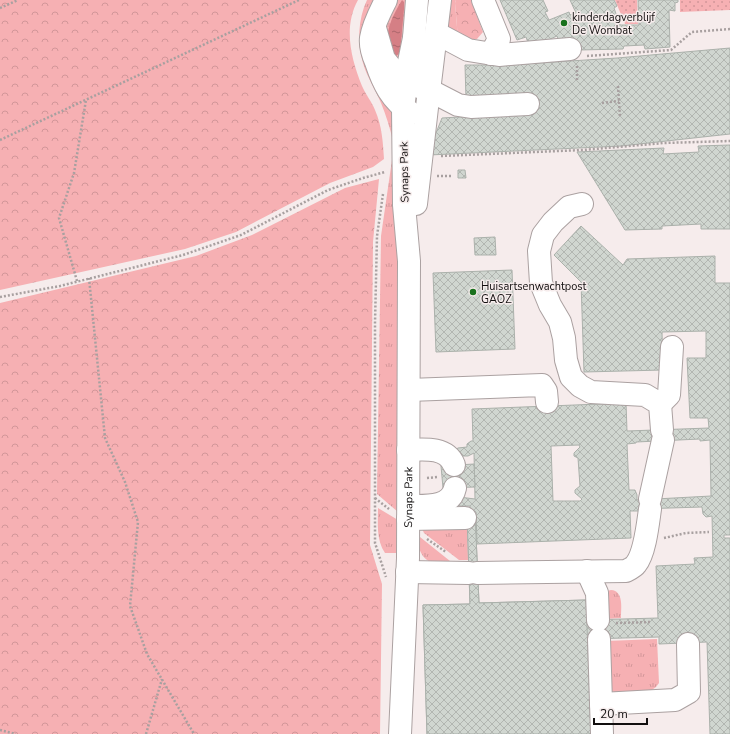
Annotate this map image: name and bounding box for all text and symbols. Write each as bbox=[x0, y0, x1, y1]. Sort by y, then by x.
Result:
place label: kinderdagverblijf De Wombat bbox=[572, 10, 655, 38]
marker: kinderdagverblijf De Wombat bbox=[559, 18, 569, 28]
street label: Synaps Park bbox=[396, 141, 413, 203]
place label: Huisartsenwachtpost GAOZ bbox=[481, 279, 587, 307]
marker: Huisartsenwachtpost GAOZ bbox=[468, 287, 478, 297]
street label: Synaps Park bbox=[401, 466, 416, 528]
scale bar bbox=[594, 700, 647, 726]
text: 20 m bbox=[600, 706, 628, 722]

